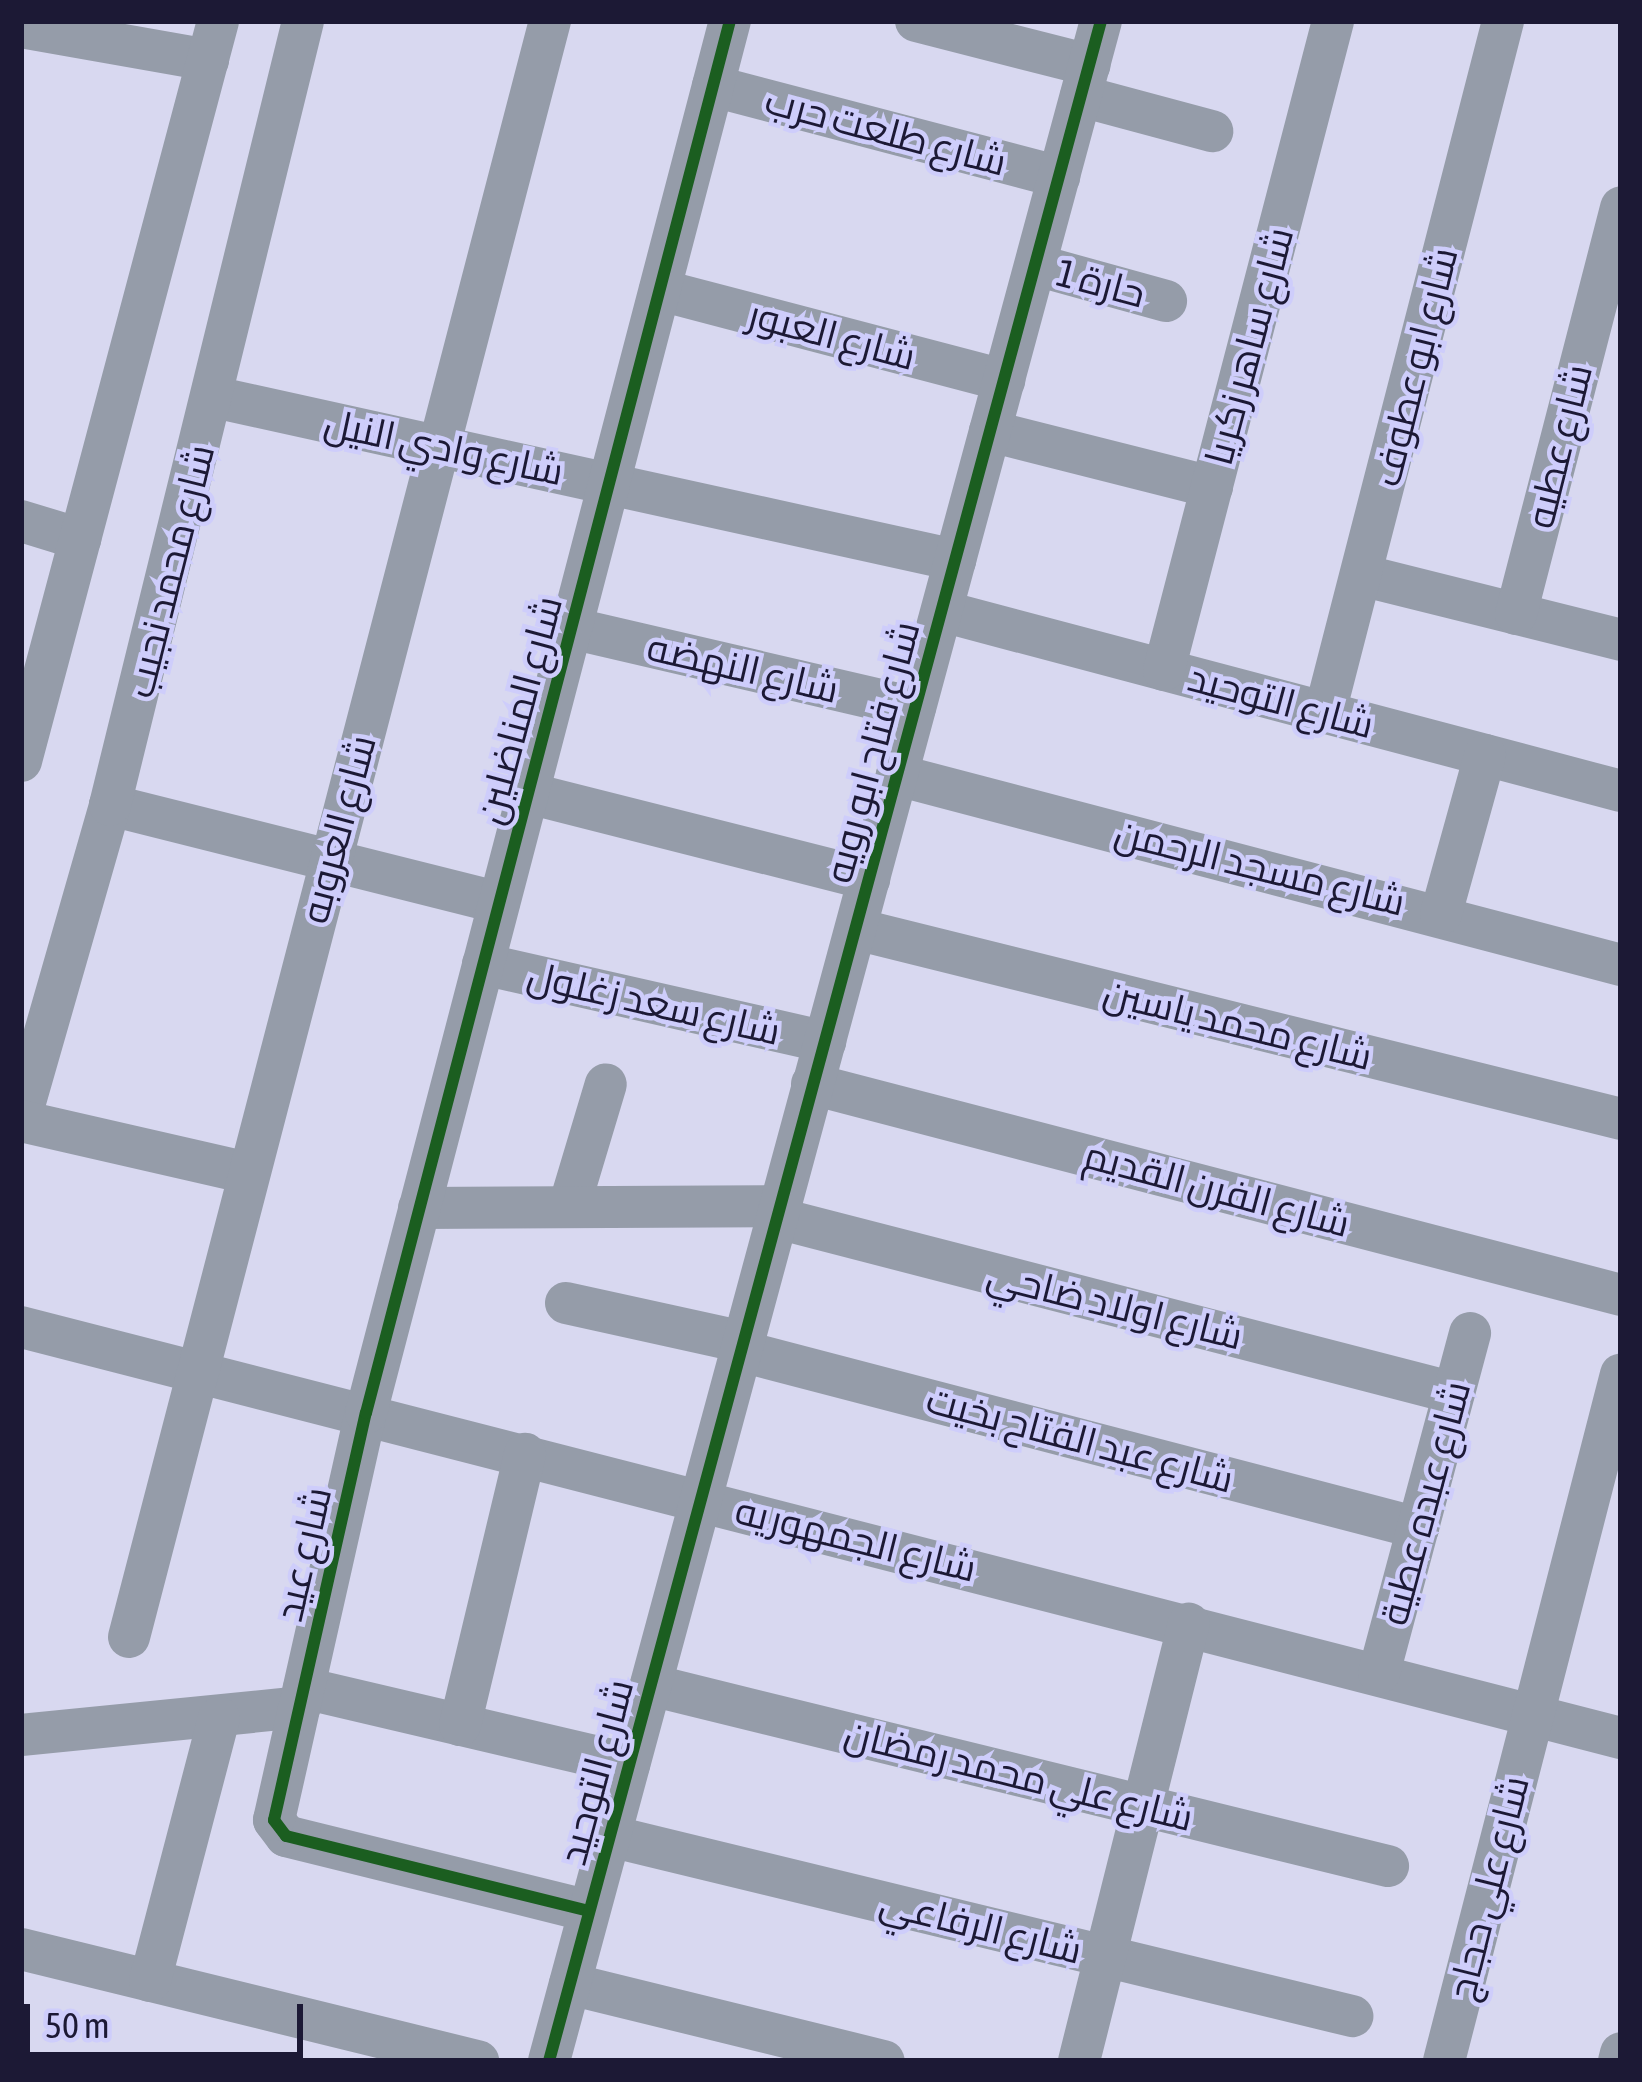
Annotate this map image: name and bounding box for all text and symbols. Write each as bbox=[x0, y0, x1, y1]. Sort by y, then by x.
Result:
street label: شارع طلعت حرب bbox=[760, 76, 1012, 186]
street label: شارع ساهر زكريا bbox=[1195, 222, 1303, 470]
street label: شارع ابو عطوف bbox=[1363, 243, 1467, 491]
street label: حارة 1 bbox=[1052, 249, 1150, 317]
street label: شارع العبور bbox=[743, 290, 921, 380]
street label: شارع عطيه bbox=[1516, 359, 1602, 533]
street label: شارع وادي النيل bbox=[320, 399, 568, 495]
street label: شارع محمد نجيب bbox=[116, 440, 224, 702]
street label: شارع المناضلين bbox=[466, 591, 572, 829]
street label: شارع فتاح ابو رويه bbox=[815, 616, 929, 888]
street label: شارع النهضه bbox=[643, 623, 843, 713]
street label: شارع التوحيد bbox=[1183, 654, 1379, 748]
street label: شارع العروبه bbox=[290, 730, 386, 928]
street label: شارع مسجد الرحمن bbox=[1110, 808, 1410, 926]
street label: شارع سعد زغلول bbox=[523, 951, 785, 1055]
street label: شارع محمد ياسين bbox=[1099, 968, 1377, 1080]
street label: شارع الفرن القديم bbox=[1079, 1131, 1355, 1247]
street label: شارع اولاد ضاحي bbox=[982, 1251, 1248, 1359]
street label: شارع عبد الفتاح بخيت bbox=[921, 1376, 1239, 1502]
street label: شارع عبده عطية bbox=[1370, 1376, 1480, 1630]
street label: شارع عيد bbox=[265, 1482, 341, 1626]
street label: شارع الجمهوريه bbox=[731, 1486, 981, 1592]
street label: شارع التوحيد bbox=[549, 1674, 643, 1870]
street label: شارع علي محمد رمضان bbox=[840, 1709, 1198, 1841]
street label: شارع علي حجاج bbox=[1438, 1771, 1538, 2005]
street label: شارع الرفاعي bbox=[875, 1878, 1087, 1974]
scale bar bbox=[30, 1980, 309, 2054]
text: 50 m bbox=[45, 2004, 110, 2046]

